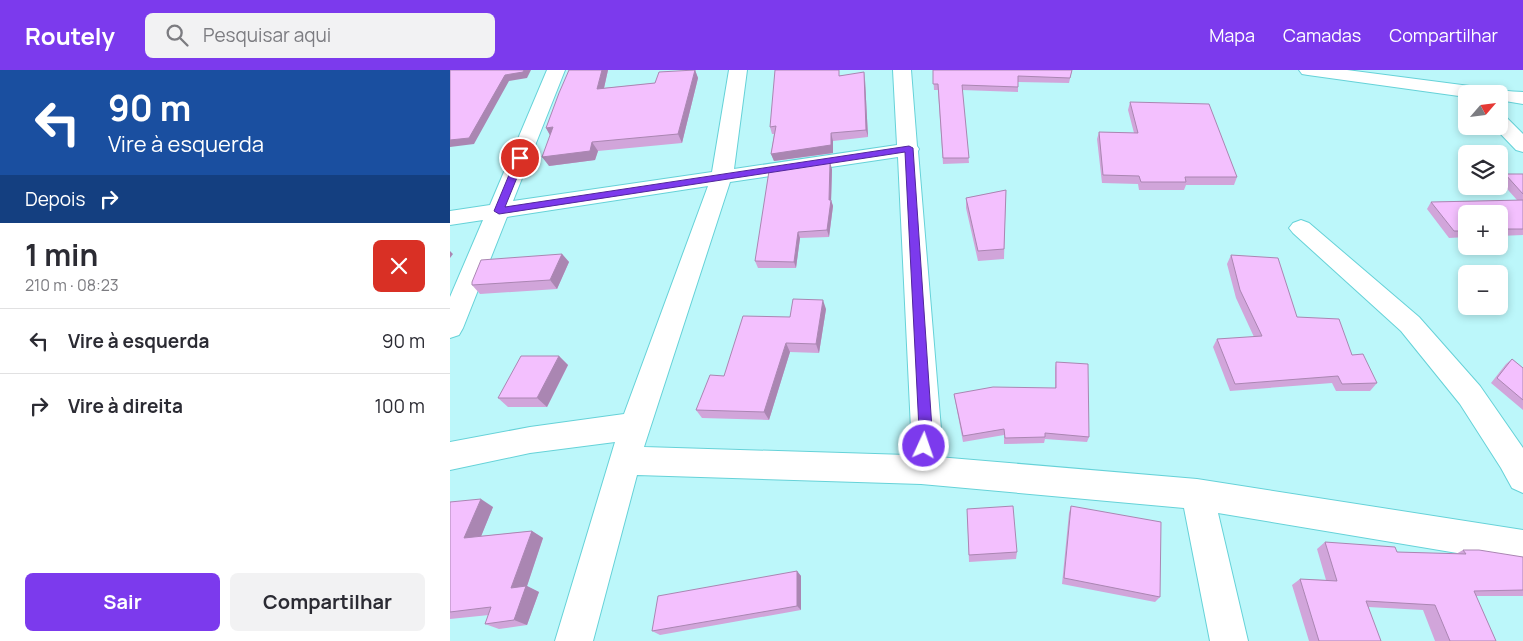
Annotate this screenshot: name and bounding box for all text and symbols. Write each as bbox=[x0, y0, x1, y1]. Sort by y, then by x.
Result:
search box bbox=[145, 13, 495, 58]
text: Routely bbox=[25, 19, 115, 52]
icon: search bbox=[163, 21, 191, 49]
text: Pesquisar aqui bbox=[203, 22, 331, 48]
text: Mapa bbox=[1209, 23, 1255, 47]
text: Camadas bbox=[1283, 23, 1361, 47]
text: Compartilhar bbox=[1389, 23, 1498, 47]
text: 90 m bbox=[108, 84, 191, 132]
north arrow bbox=[1458, 85, 1508, 135]
map controls bbox=[1458, 85, 1508, 315]
icon: left bbox=[25, 90, 90, 155]
text: Vire à esquerda bbox=[108, 129, 264, 159]
pin bbox=[499, 137, 541, 179]
icon: arrive bbox=[506, 144, 534, 172]
button: layers bbox=[1458, 145, 1508, 195]
icon: right bbox=[95, 185, 123, 213]
text: Depois bbox=[25, 186, 85, 212]
button: + bbox=[1458, 205, 1508, 255]
text: 1 min bbox=[25, 234, 98, 275]
button: close bbox=[373, 240, 425, 292]
button: − bbox=[1458, 265, 1508, 315]
text: 210 m · 08:23 bbox=[25, 274, 119, 296]
icon: left bbox=[25, 327, 53, 355]
text: Vire à esquerda bbox=[68, 328, 209, 354]
text: 90 m bbox=[382, 328, 425, 354]
icon: right bbox=[25, 392, 53, 420]
text: Vire à direita bbox=[68, 393, 183, 419]
text: 100 m bbox=[374, 393, 425, 419]
position arrow bbox=[897, 419, 949, 471]
button: Sair bbox=[25, 573, 220, 631]
button: Compartilhar bbox=[230, 573, 425, 631]

